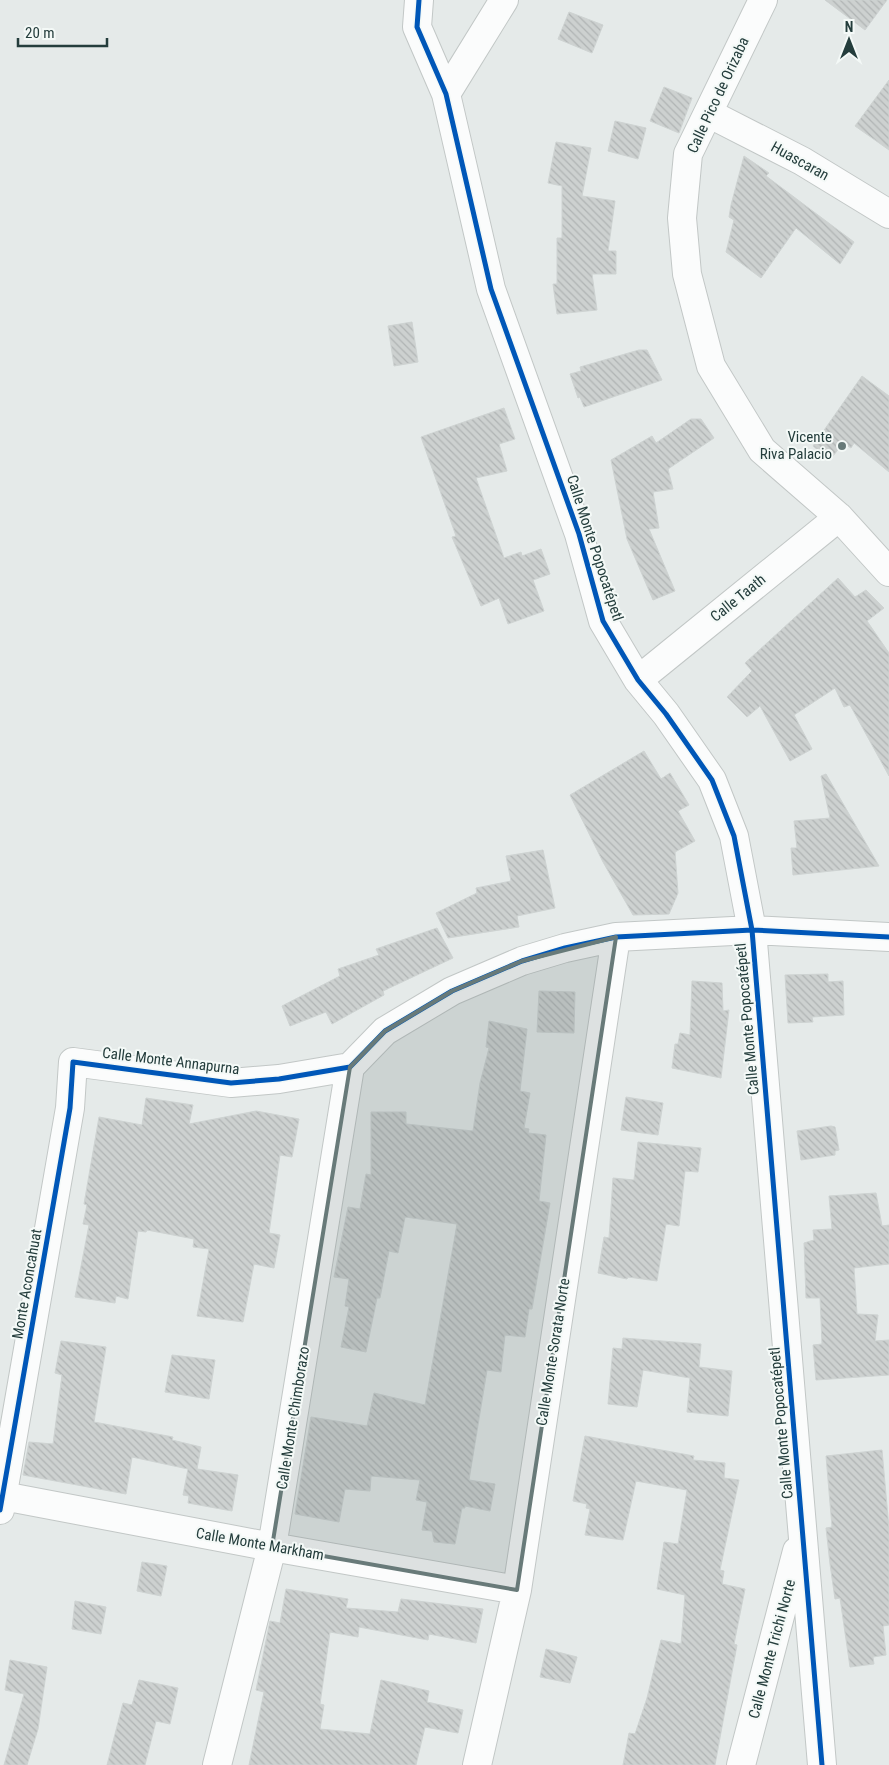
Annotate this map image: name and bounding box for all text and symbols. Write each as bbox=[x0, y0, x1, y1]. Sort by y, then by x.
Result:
scale bar bbox=[18, 15, 106, 47]
north arrow bbox=[824, 15, 874, 65]
text: N bbox=[845, 19, 853, 35]
text: 20 m bbox=[25, 24, 55, 42]
street label: Calle Pico de Orizaba bbox=[683, 34, 753, 156]
street label: Huascaran bbox=[768, 138, 832, 184]
place label: Vicente Riva Palacio bbox=[760, 428, 832, 463]
marker: Vicente Riva Palacio bbox=[836, 440, 848, 452]
street label: Calle Monte Popocatépetl bbox=[563, 473, 627, 623]
street label: Calle Taath bbox=[707, 570, 769, 626]
street label: Calle Monte Popocatépetl bbox=[731, 942, 763, 1096]
street label: Calle Monte Annapurna bbox=[101, 1044, 241, 1078]
street label: Monte Aconcahuat bbox=[8, 1227, 46, 1341]
street label: Calle Monte Sorata Norte bbox=[532, 1277, 574, 1427]
street label: Calle Monte Chimborazo bbox=[273, 1345, 313, 1491]
street label: Calle Monte Popocatépetl bbox=[765, 1346, 797, 1500]
street label: Calle Monte Markham bbox=[195, 1524, 325, 1564]
street label: Calle Monte Trichi Norte bbox=[745, 1577, 799, 1721]

